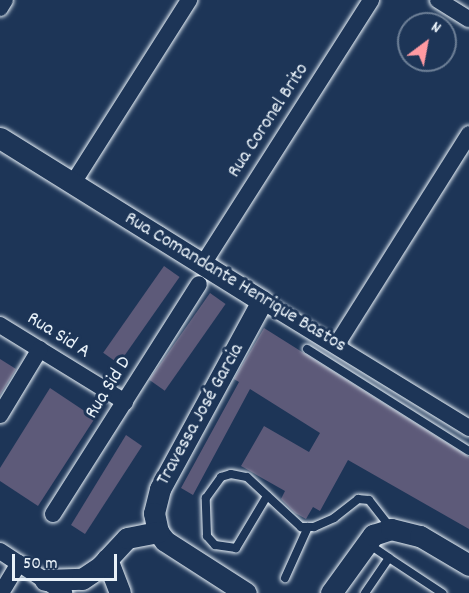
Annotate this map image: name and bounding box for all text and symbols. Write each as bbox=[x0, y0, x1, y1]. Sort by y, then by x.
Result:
north arrow bbox=[397, 12, 457, 72]
text: N bbox=[426, 16, 445, 40]
street label: Rua Coronel Brito bbox=[223, 59, 315, 183]
street label: Rua Comandante Henrique Bastos bbox=[120, 207, 350, 359]
street label: Rua Sid A bbox=[22, 307, 94, 365]
street label: Travessa José Garcia bbox=[152, 340, 250, 490]
street label: Rua Sid D bbox=[81, 352, 137, 424]
scale bar bbox=[15, 542, 120, 580]
text: 50 m bbox=[23, 552, 58, 577]

